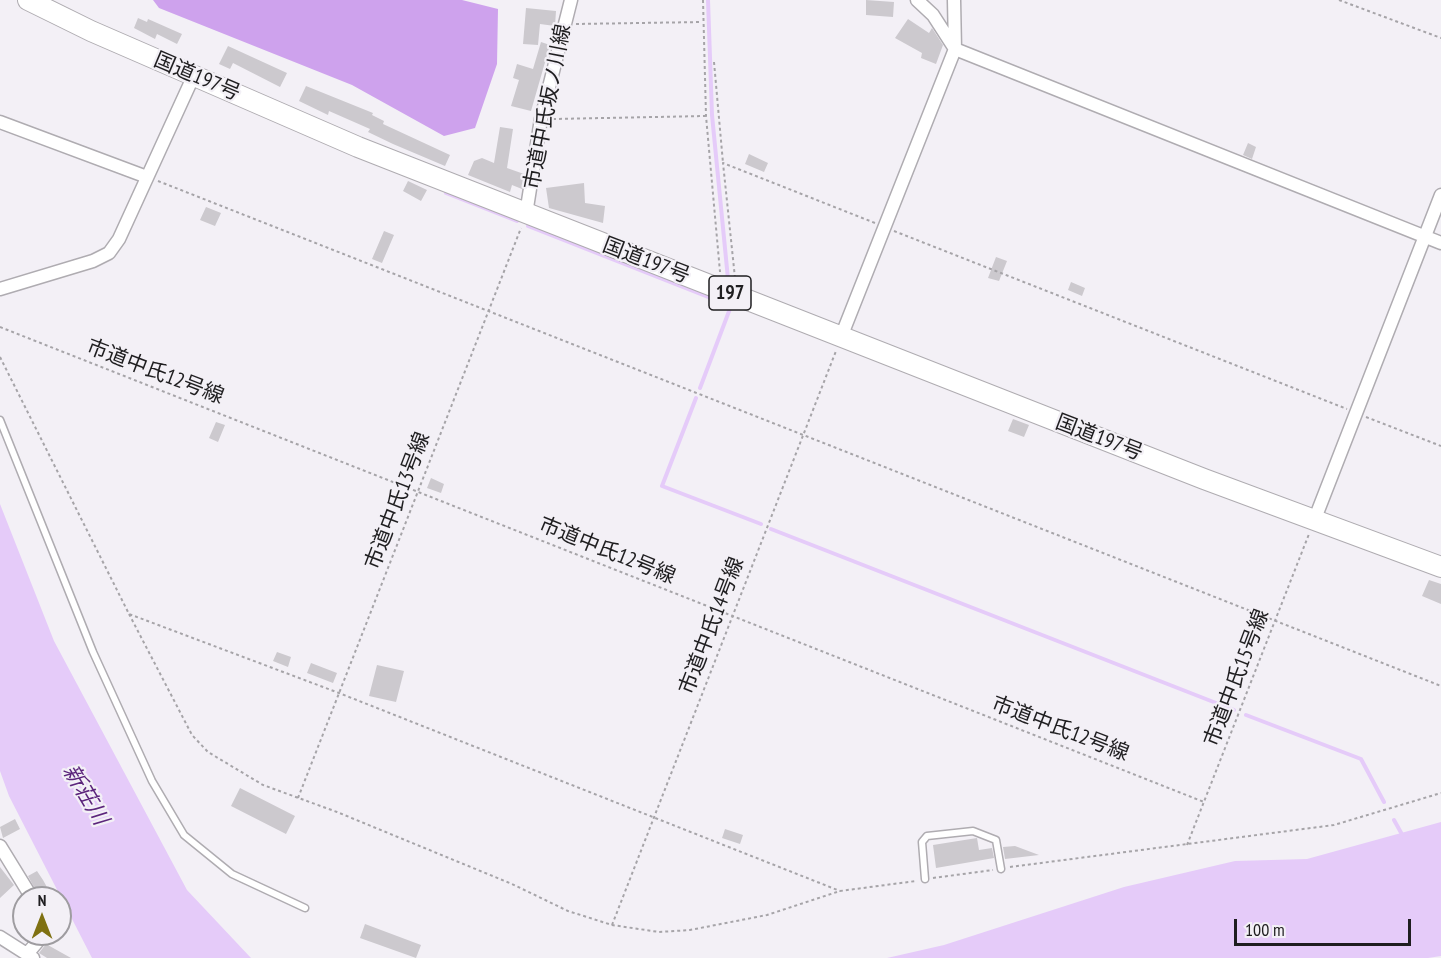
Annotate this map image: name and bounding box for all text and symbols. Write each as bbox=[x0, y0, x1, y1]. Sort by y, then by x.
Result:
street label: 市道中氏坂ノ川線 bbox=[520, 22, 576, 192]
street label: 国道197号 bbox=[150, 48, 244, 106]
street label: 国道197号 bbox=[599, 233, 693, 289]
road number: 197 bbox=[709, 276, 751, 310]
street label: 市道中氏12号線 bbox=[83, 334, 227, 410]
street label: 国道197号 bbox=[1052, 410, 1146, 466]
street label: 市道中氏13号線 bbox=[360, 429, 436, 573]
street label: 市道中氏12号線 bbox=[535, 512, 679, 590]
street label: 市道中氏14号線 bbox=[674, 554, 750, 698]
street label: 市道中氏15号線 bbox=[1199, 606, 1275, 750]
street label: 市道中氏12号線 bbox=[988, 691, 1132, 767]
water label: 新荘川 bbox=[57, 760, 113, 830]
north arrow bbox=[12, 886, 72, 946]
text: N bbox=[38, 890, 46, 910]
scale bar bbox=[1237, 907, 1414, 945]
text: 100 m bbox=[1245, 918, 1285, 941]

